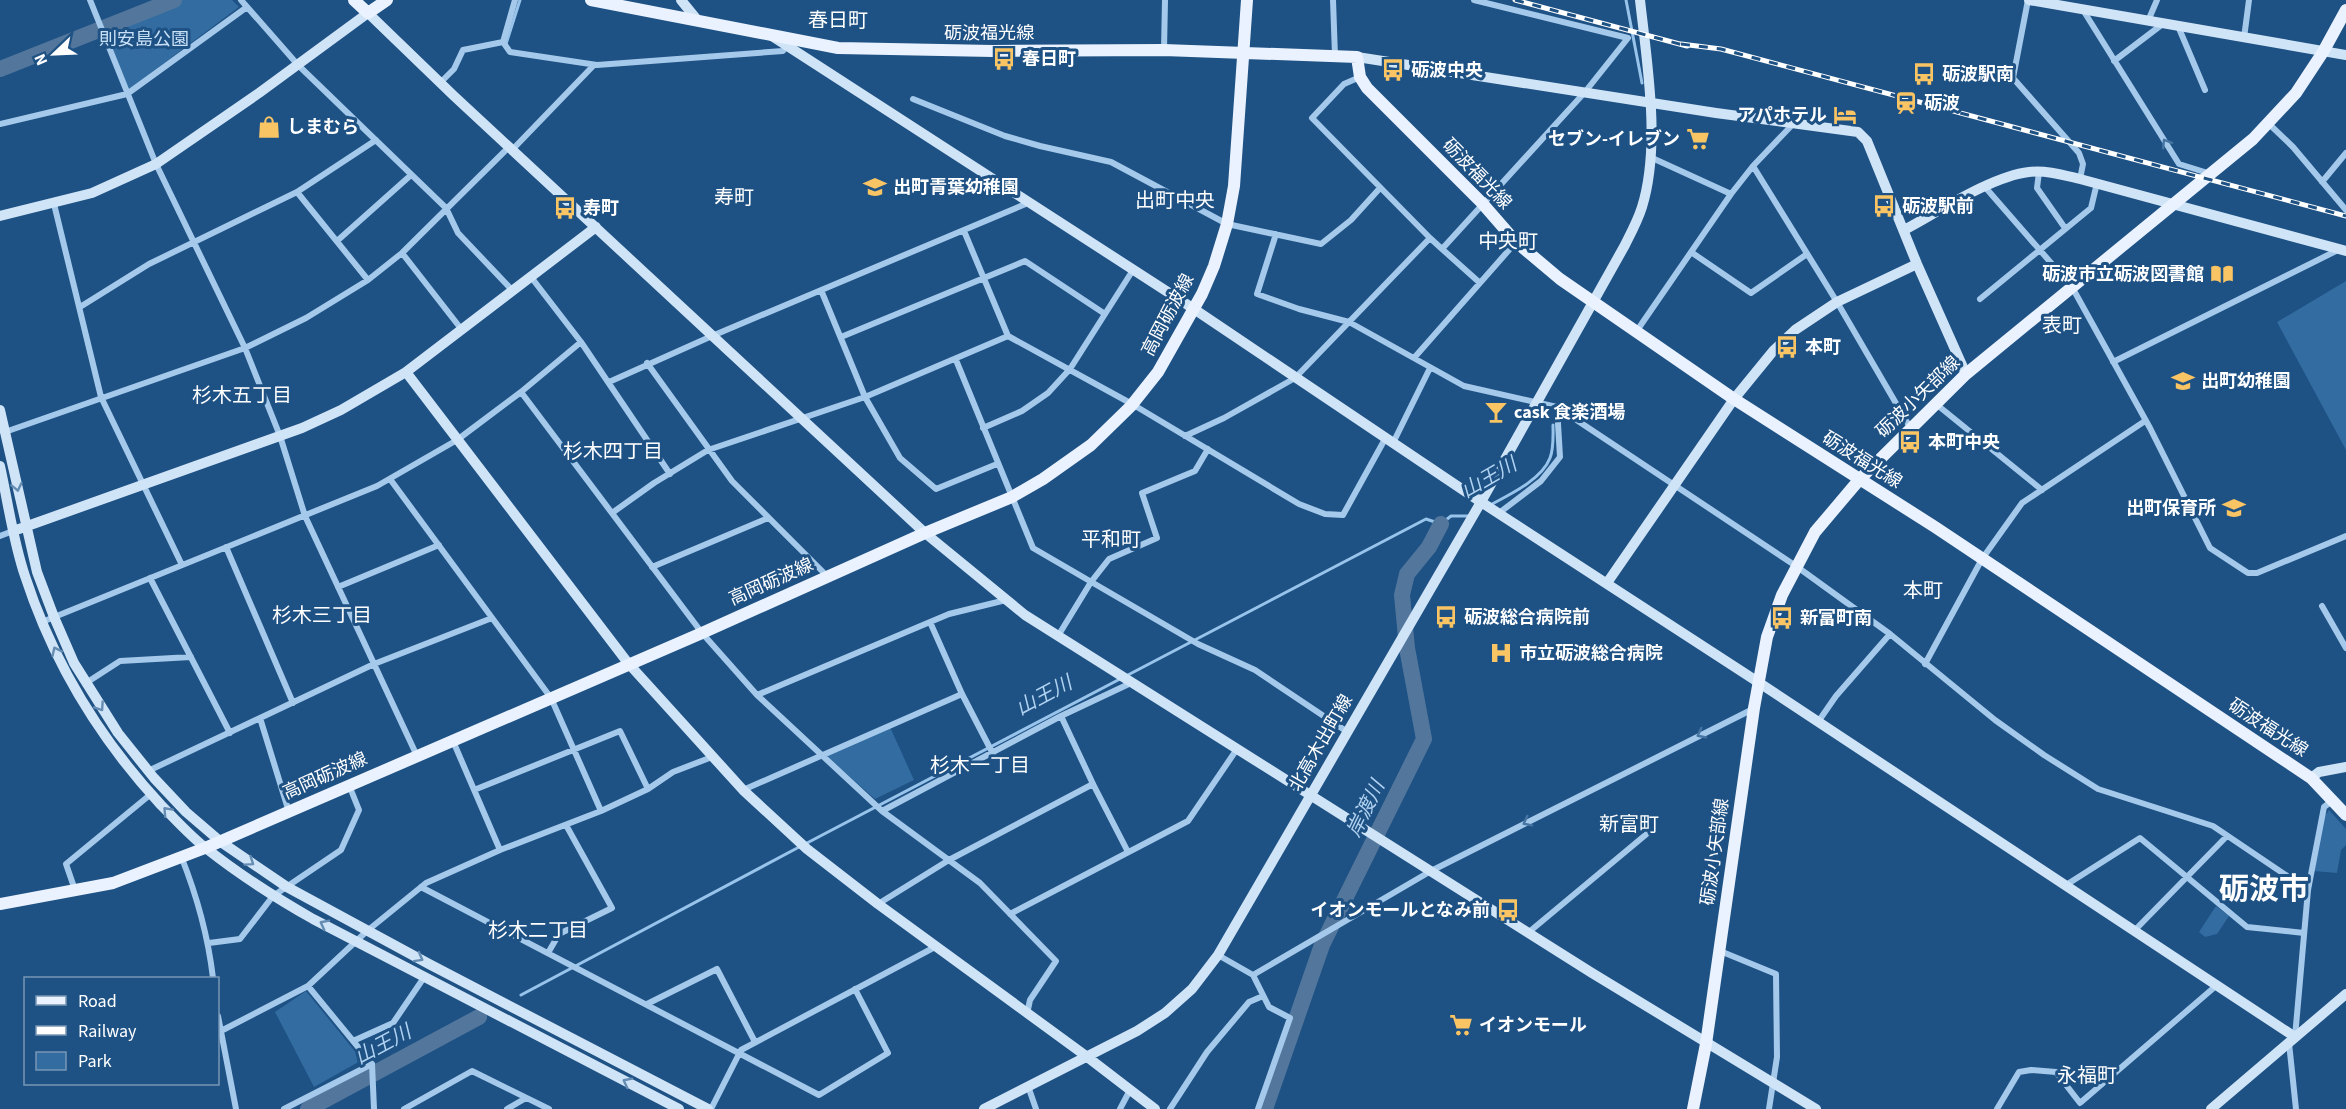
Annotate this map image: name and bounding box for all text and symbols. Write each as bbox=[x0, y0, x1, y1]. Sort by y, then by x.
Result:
district label: 春日町 bbox=[808, 7, 868, 35]
street label: 砺波福光線 bbox=[944, 21, 1034, 46]
north arrow bbox=[24, 24, 84, 84]
park label: 則安島公園 bbox=[99, 27, 189, 52]
bus stop icon: 春日町 bbox=[991, 46, 1017, 72]
place label: 春日町 bbox=[1022, 47, 1076, 72]
text: N bbox=[29, 50, 53, 69]
bus stop icon: 砺波中央 bbox=[1380, 57, 1406, 83]
place label: 砺波中央 bbox=[1411, 58, 1483, 83]
bus stop icon: 砺波駅南 bbox=[1911, 61, 1937, 87]
place label: 砺波駅南 bbox=[1942, 62, 2014, 87]
station icon: 砺波 bbox=[1893, 90, 1919, 116]
place label: 砺波 bbox=[1924, 91, 1960, 116]
hotel icon: アパホテル bbox=[1832, 102, 1858, 128]
place label: アパホテル bbox=[1737, 103, 1827, 128]
shop icon: しまむら bbox=[256, 114, 282, 140]
place label: しまむら bbox=[287, 115, 359, 140]
supermarket icon: セブン-イレブン bbox=[1685, 126, 1711, 152]
place label: セブン-イレブン bbox=[1548, 127, 1680, 152]
street label: 砺波福光線 bbox=[1437, 133, 1517, 215]
one-way arrow bbox=[2161, 139, 2173, 149]
school or university icon: 出町青葉幼稚園 bbox=[862, 174, 888, 200]
place label: 出町青葉幼稚園 bbox=[893, 175, 1019, 200]
district label: 寿町 bbox=[714, 184, 754, 212]
district label: 出町中央 bbox=[1135, 187, 1215, 215]
bus stop icon: 砺波駅前 bbox=[1871, 193, 1897, 219]
place label: 砺波駅前 bbox=[1902, 194, 1974, 219]
bus stop icon: 寿町 bbox=[552, 195, 578, 221]
place label: 寿町 bbox=[583, 196, 619, 221]
district label: 中央町 bbox=[1478, 228, 1538, 256]
library icon: 砺波市立砺波図書館 bbox=[2209, 261, 2235, 287]
place label: 砺波市立砺波図書館 bbox=[2042, 262, 2204, 287]
street label: 高岡砺波線 bbox=[1136, 269, 1200, 361]
district label: 表町 bbox=[2042, 312, 2082, 340]
bus stop icon: 本町 bbox=[1774, 334, 1800, 360]
place label: 本町 bbox=[1805, 335, 1841, 360]
street label: 砺波小矢部線 bbox=[1870, 350, 1966, 444]
school or university icon: 出町幼稚園 bbox=[2170, 368, 2196, 394]
place label: 出町幼稚園 bbox=[2201, 369, 2291, 394]
district label: 杉木五丁目 bbox=[192, 382, 292, 410]
bar icon: cask 食楽酒場 bbox=[1483, 399, 1509, 425]
place label: cask 食楽酒場 bbox=[1514, 400, 1625, 425]
street label: 砺波福光線 bbox=[1817, 426, 1907, 494]
bus stop icon: 本町中央 bbox=[1897, 429, 1923, 455]
place label: 本町中央 bbox=[1928, 430, 2000, 455]
district label: 杉木四丁目 bbox=[563, 438, 663, 466]
water label: 山王川 bbox=[1456, 450, 1524, 505]
one-way arrow bbox=[10, 482, 23, 492]
school or university icon: 出町保育所 bbox=[2221, 495, 2247, 521]
place label: 出町保育所 bbox=[2126, 496, 2216, 521]
district label: 平和町 bbox=[1081, 526, 1141, 554]
street label: 高岡砺波線 bbox=[725, 552, 817, 612]
district label: 本町 bbox=[1903, 577, 1943, 605]
district label: 杉木三丁目 bbox=[272, 602, 372, 630]
bus stop icon: 砺波総合病院前 bbox=[1433, 604, 1459, 630]
place label: 砺波総合病院前 bbox=[1464, 605, 1590, 630]
bus stop icon: 新富町南 bbox=[1769, 605, 1795, 631]
place label: 新富町南 bbox=[1800, 606, 1872, 631]
hospital icon: 市立砺波総合病院 bbox=[1488, 640, 1514, 666]
place label: 市立砺波総合病院 bbox=[1519, 641, 1663, 666]
one-way arrow bbox=[51, 647, 63, 658]
water label: 山王川 bbox=[1011, 669, 1079, 722]
street label: 北高木出町線 bbox=[1283, 690, 1359, 796]
street label: 砺波福光線 bbox=[2223, 693, 2313, 763]
one-way arrow bbox=[93, 701, 104, 712]
one-way arrow bbox=[1697, 727, 1707, 738]
street label: 高岡砺波線 bbox=[279, 746, 371, 806]
district label: 杉木一丁目 bbox=[930, 752, 1030, 780]
water label: 岸渡川 bbox=[1340, 774, 1393, 842]
street label: 砺波小矢部線 bbox=[1695, 797, 1735, 907]
one-way arrow bbox=[163, 807, 174, 817]
district label: 新富町 bbox=[1599, 811, 1659, 839]
one-way arrow bbox=[1523, 815, 1534, 826]
one-way arrow bbox=[243, 854, 254, 865]
district label: 砺波市 bbox=[2219, 868, 2309, 911]
bus stop icon: イオンモールとなみ前 bbox=[1495, 897, 1521, 923]
place label: イオンモールとなみ前 bbox=[1311, 898, 1490, 923]
district label: 杉木二丁目 bbox=[488, 917, 588, 945]
one-way arrow bbox=[320, 920, 330, 931]
one-way arrow bbox=[412, 951, 423, 963]
legend bbox=[24, 977, 219, 1085]
text: Road bbox=[78, 989, 117, 1014]
supermarket icon: イオンモール bbox=[1448, 1012, 1474, 1038]
place label: イオンモール bbox=[1479, 1013, 1587, 1038]
water label: 山王川 bbox=[350, 1018, 418, 1071]
text: Railway bbox=[78, 1019, 137, 1044]
text: Park bbox=[78, 1049, 112, 1074]
district label: 永福町 bbox=[2057, 1062, 2117, 1090]
one-way arrow bbox=[623, 1078, 634, 1089]

